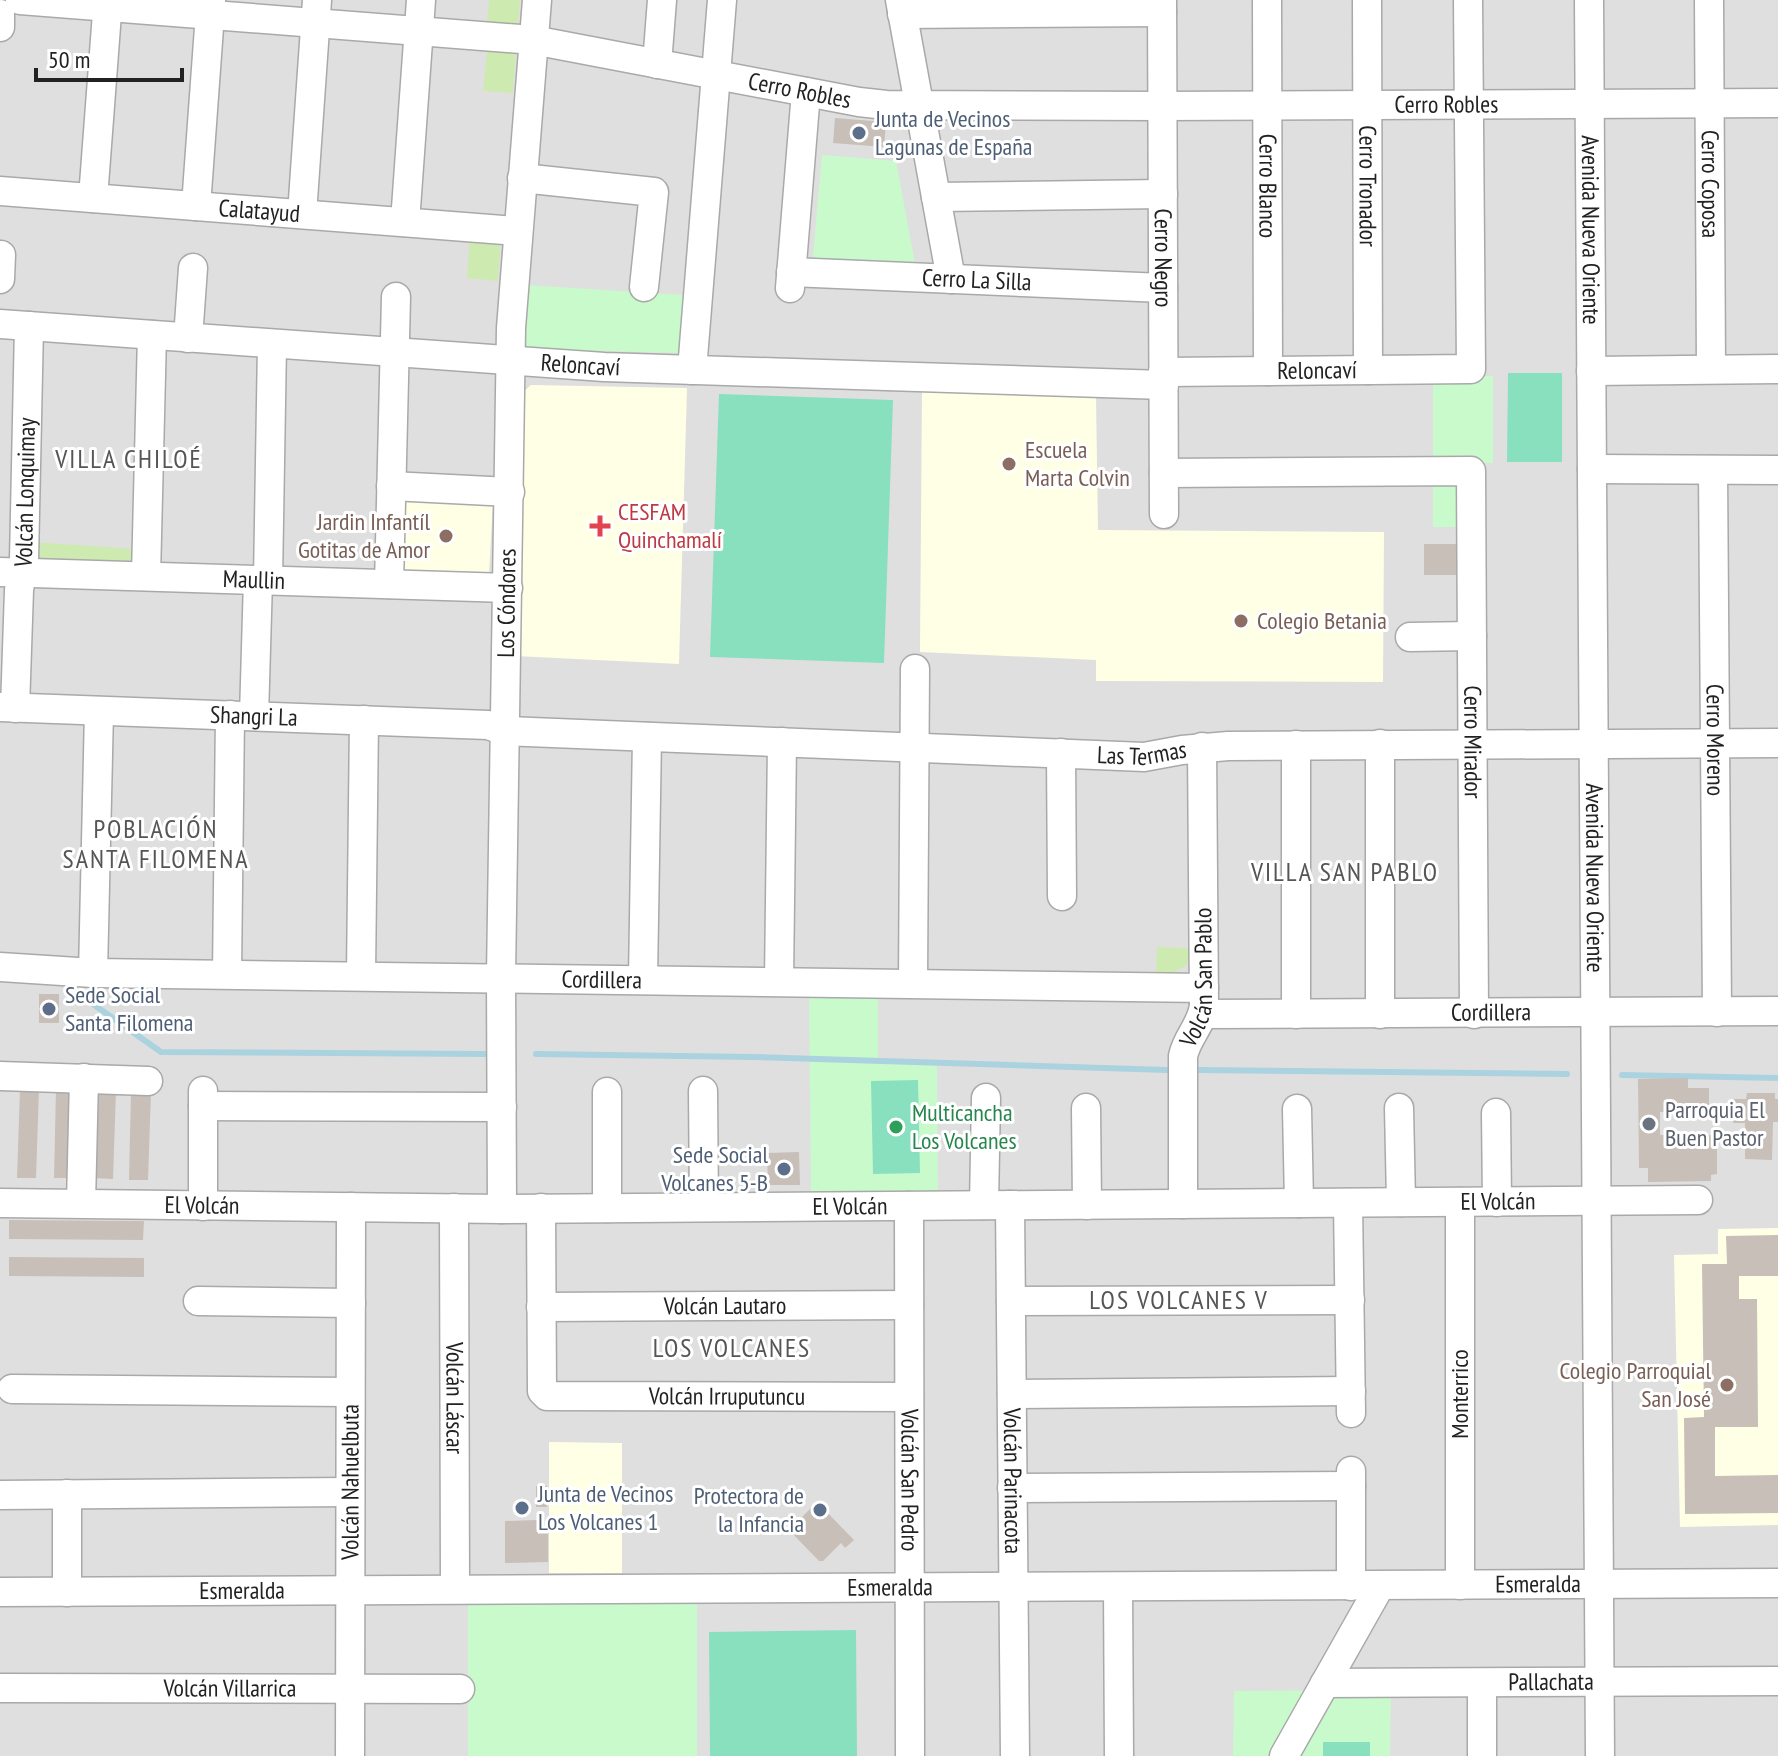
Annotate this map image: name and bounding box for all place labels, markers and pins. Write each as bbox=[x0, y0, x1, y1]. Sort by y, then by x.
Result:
place label: Junta de Vecinos Lagunas de España bbox=[874, 103, 1032, 162]
marker: Junta de Vecinos Lagunas de España bbox=[850, 124, 868, 142]
place label: Escuela Marta Colvin bbox=[1025, 434, 1130, 493]
marker: Escuela Marta Colvin bbox=[1000, 455, 1018, 473]
place label: CESFAM Quinchamalí bbox=[618, 496, 722, 555]
place label: Jardin Infantíl Gotitas de Amor bbox=[298, 506, 430, 565]
marker: CESFAM Quinchamalí bbox=[589, 515, 611, 537]
marker: Jardin Infantíl Gotitas de Amor bbox=[437, 527, 455, 545]
place label: Colegio Betania bbox=[1257, 605, 1387, 636]
marker: Colegio Betania bbox=[1232, 612, 1250, 630]
place label: Sede Social Santa Filomena bbox=[65, 979, 193, 1038]
marker: Sede Social Santa Filomena bbox=[40, 1000, 58, 1018]
place label: Parroquia El Buen Pastor bbox=[1665, 1094, 1765, 1153]
place label: Multicancha Los Volcanes bbox=[912, 1097, 1017, 1156]
marker: Parroquia El Buen Pastor bbox=[1640, 1115, 1658, 1133]
marker: Multicancha Los Volcanes bbox=[887, 1118, 905, 1136]
place label: Sede Social Volcanes 5-B bbox=[660, 1139, 768, 1198]
marker: Sede Social Volcanes 5-B bbox=[775, 1160, 793, 1178]
place label: Colegio Parroquial San José bbox=[1559, 1355, 1711, 1414]
marker: Colegio Parroquial San José bbox=[1718, 1376, 1736, 1394]
place label: Junta de Vecinos Los Volcanes 1 bbox=[537, 1478, 673, 1537]
place label: Protectora de la Infancia bbox=[694, 1480, 804, 1539]
marker: Junta de Vecinos Los Volcanes 1 bbox=[513, 1499, 531, 1517]
marker: Protectora de la Infancia bbox=[811, 1501, 829, 1519]

